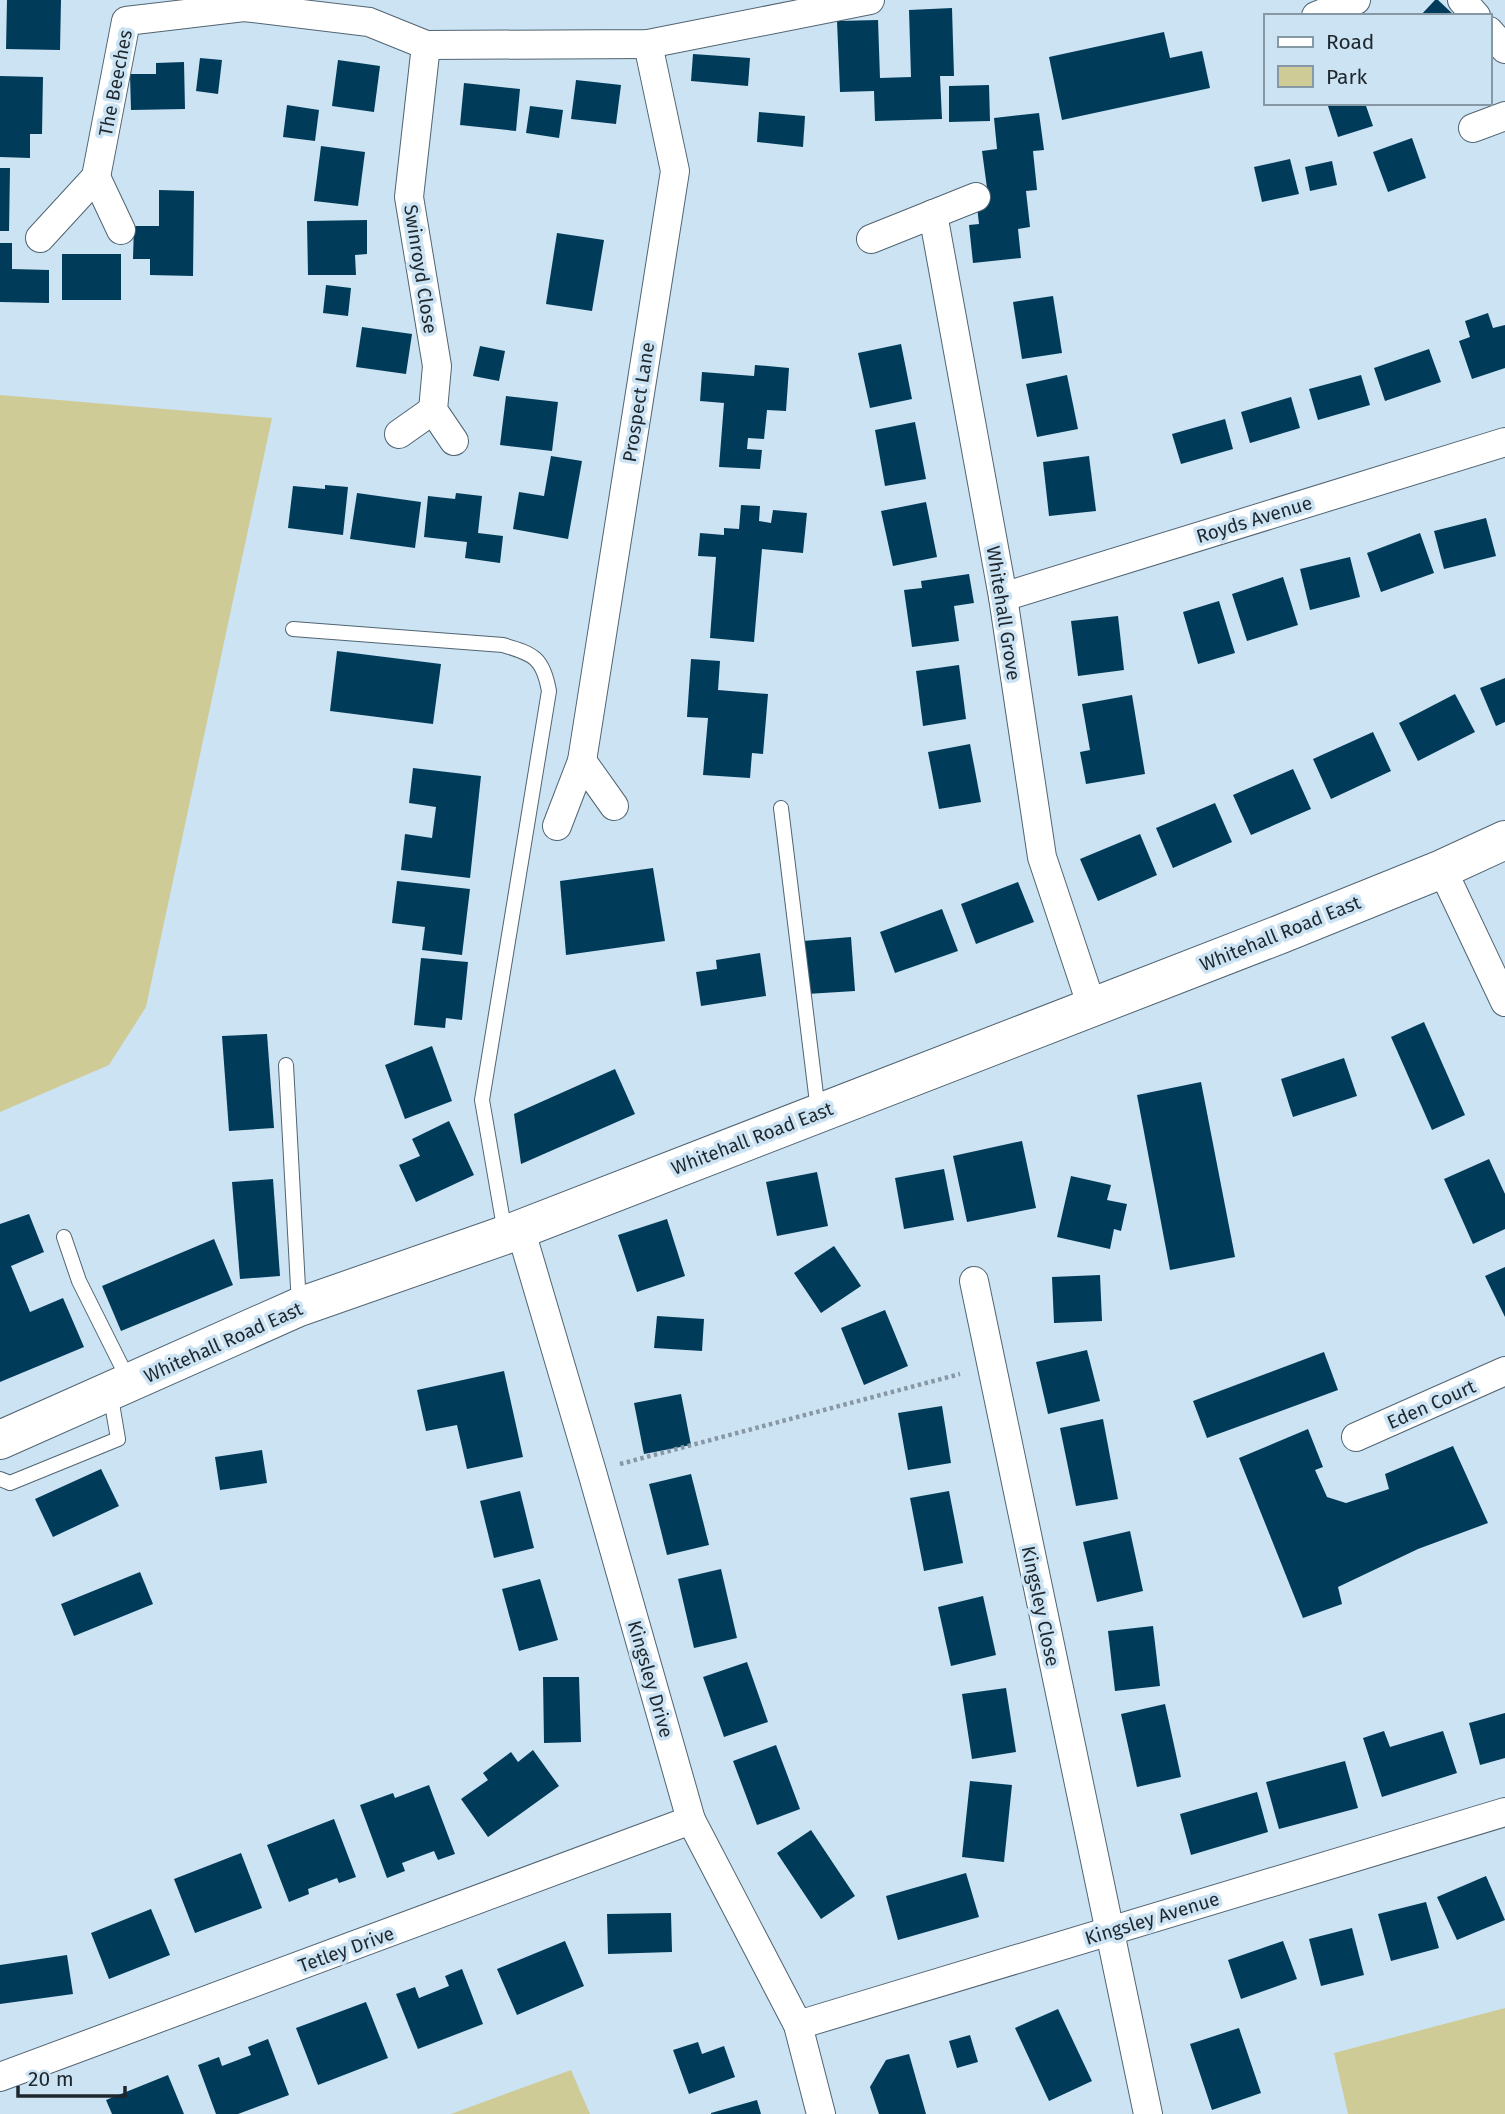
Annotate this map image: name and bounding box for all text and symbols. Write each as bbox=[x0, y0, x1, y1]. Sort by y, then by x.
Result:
legend bbox=[1264, 14, 1491, 105]
street label: The Beeches bbox=[94, 28, 137, 138]
text: Road bbox=[1326, 29, 1374, 55]
text: Park bbox=[1326, 64, 1368, 90]
street label: Swinroyd Close bbox=[399, 203, 442, 335]
street label: Prospect Lane bbox=[618, 340, 659, 464]
street label: Royds Avenue bbox=[1193, 491, 1315, 548]
street label: Whitehall Grove bbox=[982, 544, 1025, 682]
street label: Whitehall Road East bbox=[1196, 891, 1364, 976]
street label: Whitehall Road East bbox=[668, 1097, 836, 1180]
street label: Whitehall Road East bbox=[140, 1297, 306, 1388]
street label: Eden Court bbox=[1383, 1375, 1479, 1434]
street label: Kingsley Close bbox=[1017, 1544, 1065, 1668]
street label: Kingsley Drive bbox=[623, 1618, 678, 1740]
street label: Kingsley Avenue bbox=[1082, 1887, 1222, 1950]
street label: Tetley Drive bbox=[295, 1921, 397, 1977]
scale bar bbox=[18, 2054, 124, 2098]
text: 20 m bbox=[28, 2066, 74, 2092]

